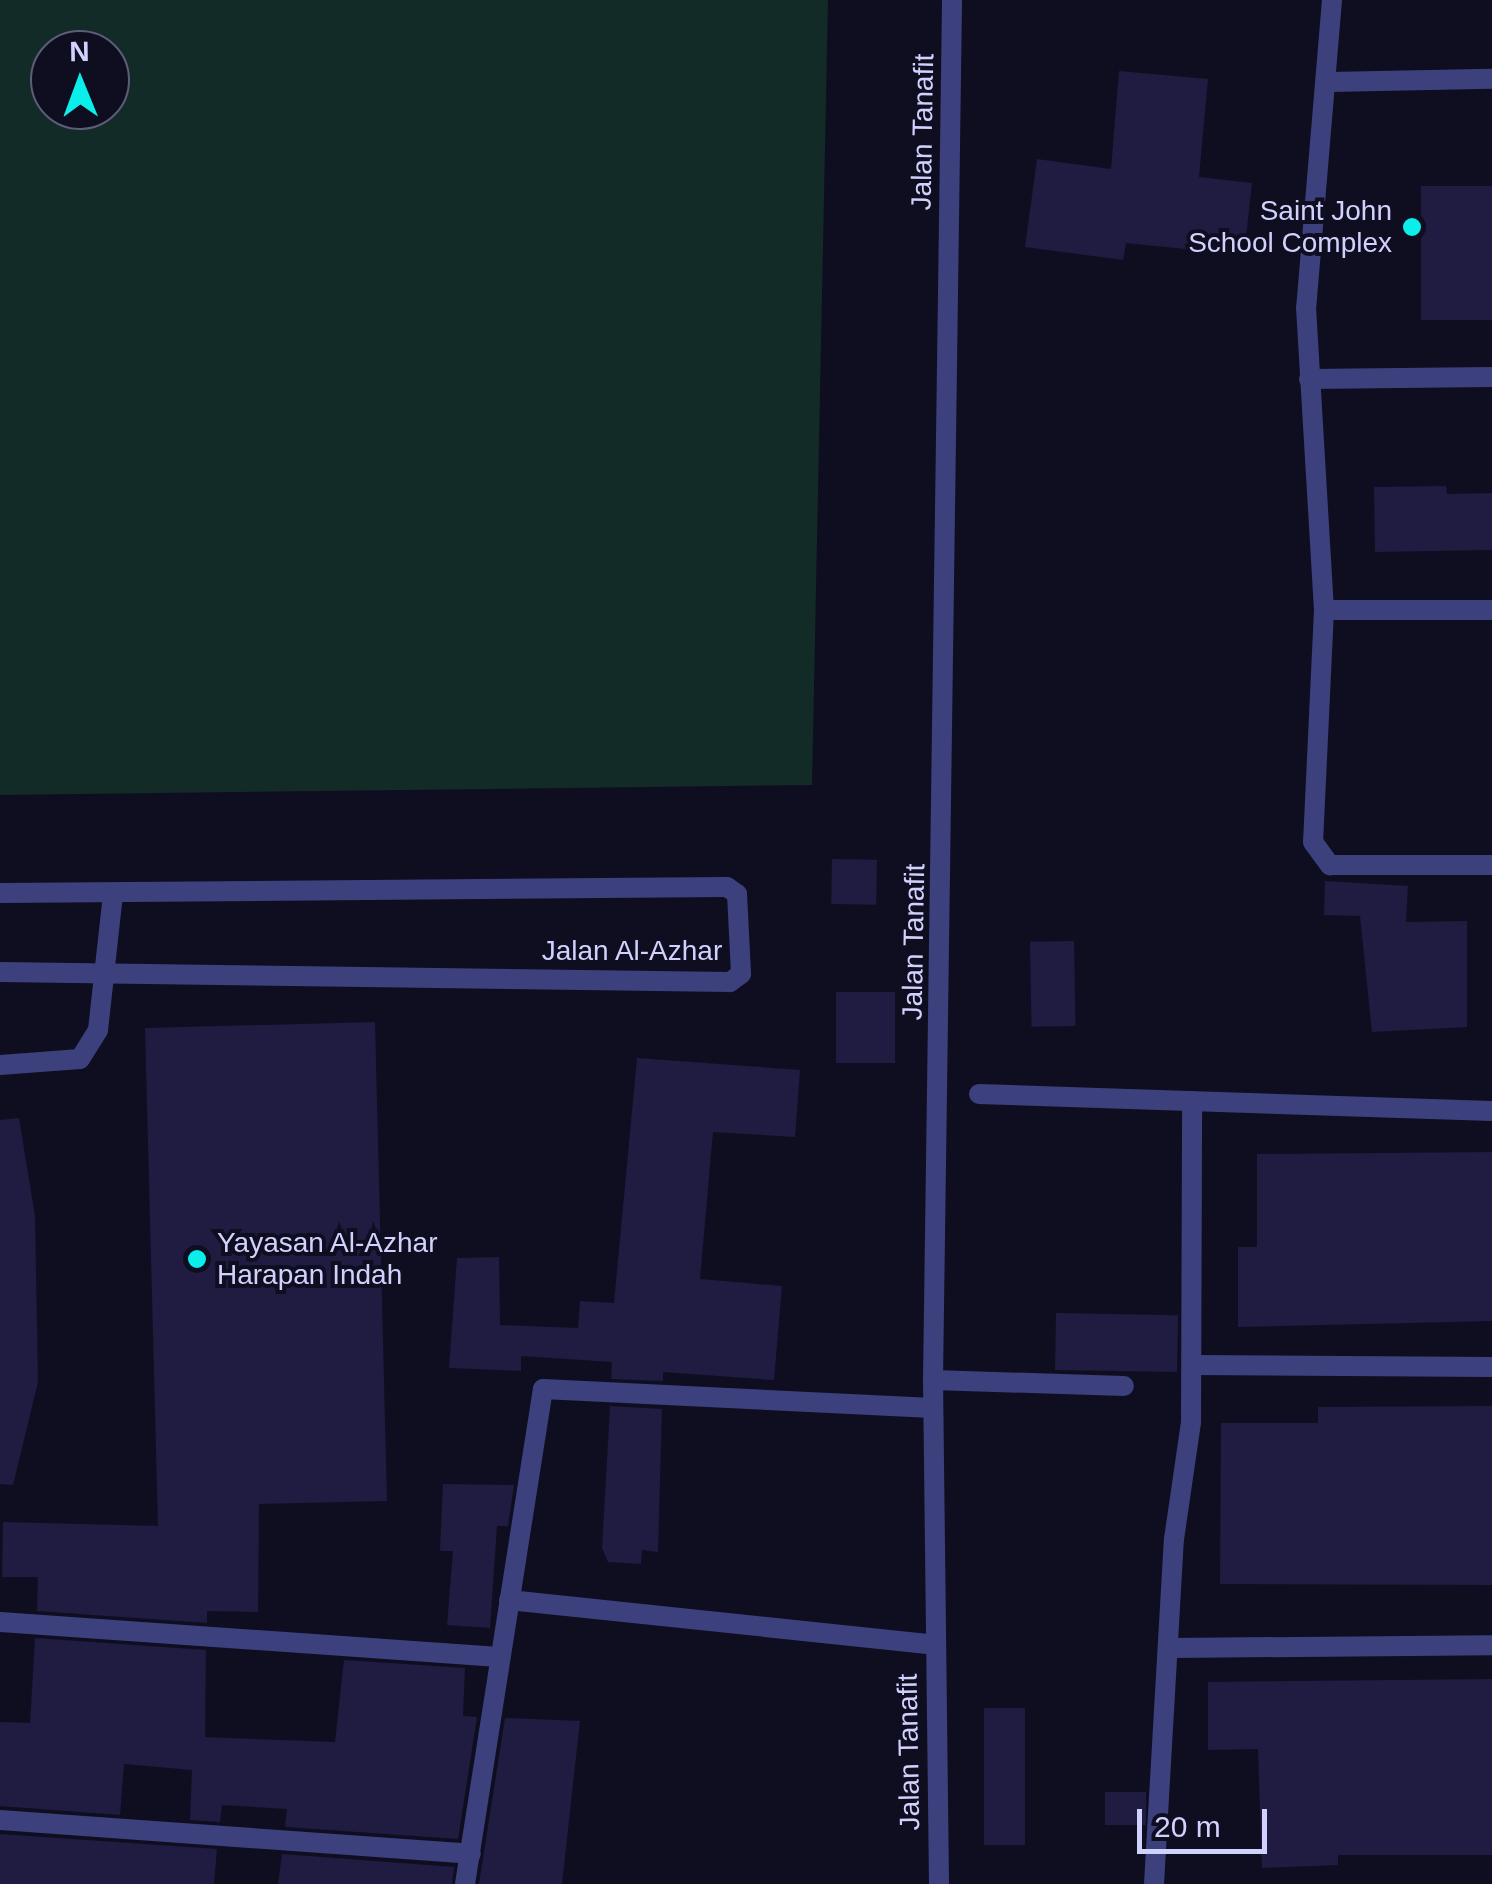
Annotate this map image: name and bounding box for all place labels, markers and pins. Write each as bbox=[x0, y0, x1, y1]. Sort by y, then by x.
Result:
place label: Saint John School Complex bbox=[1188, 194, 1392, 260]
marker: Saint John School Complex bbox=[1401, 216, 1423, 238]
place label: Yayasan Al-Azhar Harapan Indah bbox=[217, 1226, 439, 1292]
marker: Yayasan Al-Azhar Harapan Indah bbox=[186, 1248, 208, 1270]

